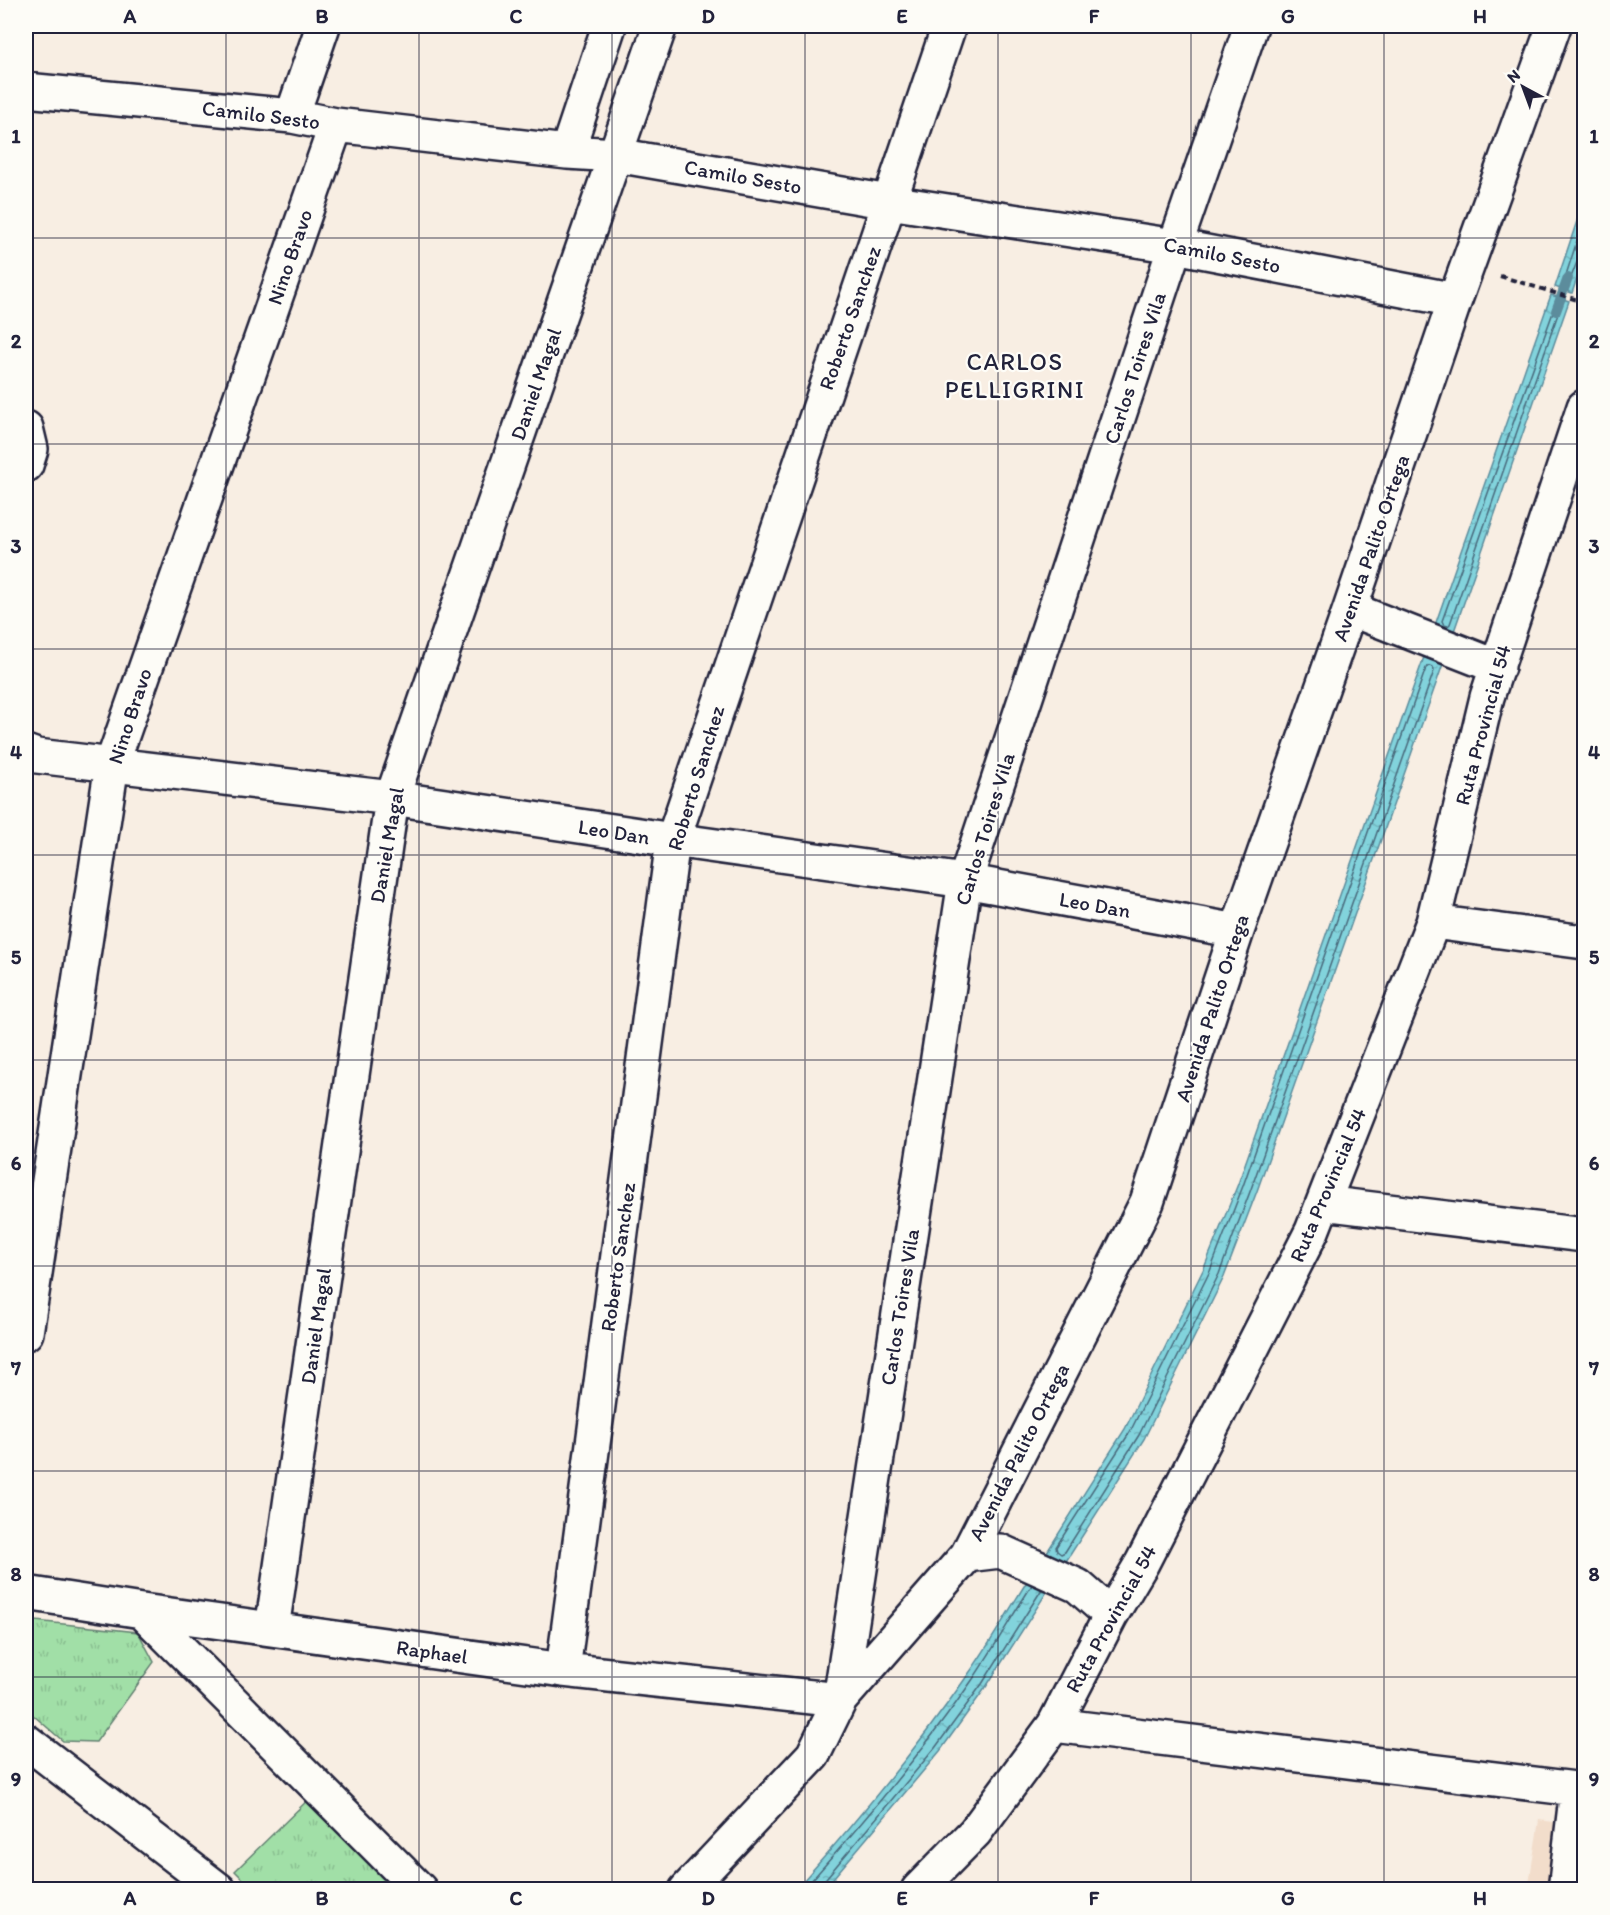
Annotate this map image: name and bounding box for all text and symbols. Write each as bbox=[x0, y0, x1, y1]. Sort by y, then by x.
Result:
text: A bbox=[123, 4, 137, 28]
text: B bbox=[316, 4, 329, 28]
text: C bbox=[510, 4, 523, 28]
text: D bbox=[701, 4, 715, 28]
text: E bbox=[896, 4, 908, 28]
text: F bbox=[1089, 4, 1100, 28]
text: G bbox=[1281, 4, 1295, 28]
text: H bbox=[1473, 4, 1487, 28]
north arrow bbox=[1493, 57, 1553, 117]
text: N bbox=[1503, 65, 1524, 87]
street label: Camilo Sesto bbox=[201, 95, 321, 134]
text: 1 bbox=[11, 124, 21, 148]
text: 1 bbox=[1589, 124, 1599, 148]
street label: Camilo Sesto bbox=[682, 154, 804, 199]
street label: Nino Bravo bbox=[262, 206, 318, 308]
street label: Camilo Sesto bbox=[1161, 231, 1283, 278]
street label: Roberto Sanchez bbox=[813, 242, 886, 393]
street label: Carlos Toires Vila bbox=[1098, 289, 1171, 447]
street label: Daniel Magal bbox=[505, 324, 566, 443]
text: 2 bbox=[11, 329, 22, 353]
text: 2 bbox=[1589, 329, 1600, 353]
district label: CARLOS PELLIGRINI bbox=[945, 347, 1085, 404]
street label: Avenida Palito Ortega bbox=[1327, 451, 1414, 644]
text: 3 bbox=[11, 534, 22, 558]
text: 3 bbox=[1589, 534, 1600, 558]
street label: Ruta Provincial 54 bbox=[1449, 642, 1516, 808]
street label: Nino Bravo bbox=[102, 665, 157, 767]
street label: Roberto Sanchez bbox=[662, 702, 730, 853]
text: 4 bbox=[10, 740, 22, 764]
text: 4 bbox=[1588, 740, 1600, 764]
street label: Carlos Toires Vila bbox=[949, 749, 1020, 908]
street label: Daniel Magal bbox=[364, 785, 409, 905]
street label: Leo Dan bbox=[577, 814, 652, 850]
street label: Leo Dan bbox=[1057, 886, 1133, 923]
street label: Avenida Palito Ortega bbox=[1169, 911, 1254, 1105]
text: 5 bbox=[11, 945, 22, 969]
text: 5 bbox=[1589, 945, 1600, 969]
street label: Ruta Provincial 54 bbox=[1284, 1104, 1371, 1266]
text: 6 bbox=[11, 1151, 22, 1175]
text: 6 bbox=[1589, 1151, 1600, 1175]
street label: Roberto Sanchez bbox=[595, 1180, 640, 1333]
street label: Carlos Toires Vila bbox=[875, 1227, 924, 1387]
street label: Daniel Magal bbox=[295, 1266, 336, 1386]
text: 7 bbox=[10, 1356, 21, 1380]
text: 7 bbox=[1588, 1356, 1599, 1380]
street label: Avenida Palito Ortega bbox=[963, 1359, 1074, 1545]
street label: Ruta Provincial 54 bbox=[1060, 1540, 1162, 1697]
text: 8 bbox=[11, 1562, 22, 1586]
text: 8 bbox=[1589, 1562, 1600, 1586]
street label: Raphael bbox=[395, 1634, 469, 1669]
text: 9 bbox=[11, 1767, 21, 1791]
text: 9 bbox=[1589, 1767, 1599, 1791]
text: A bbox=[123, 1886, 137, 1910]
text: B bbox=[316, 1886, 329, 1910]
text: C bbox=[510, 1886, 523, 1910]
text: D bbox=[701, 1886, 715, 1910]
text: E bbox=[896, 1886, 908, 1910]
text: F bbox=[1089, 1886, 1100, 1910]
text: G bbox=[1281, 1886, 1295, 1910]
text: H bbox=[1473, 1886, 1487, 1910]

